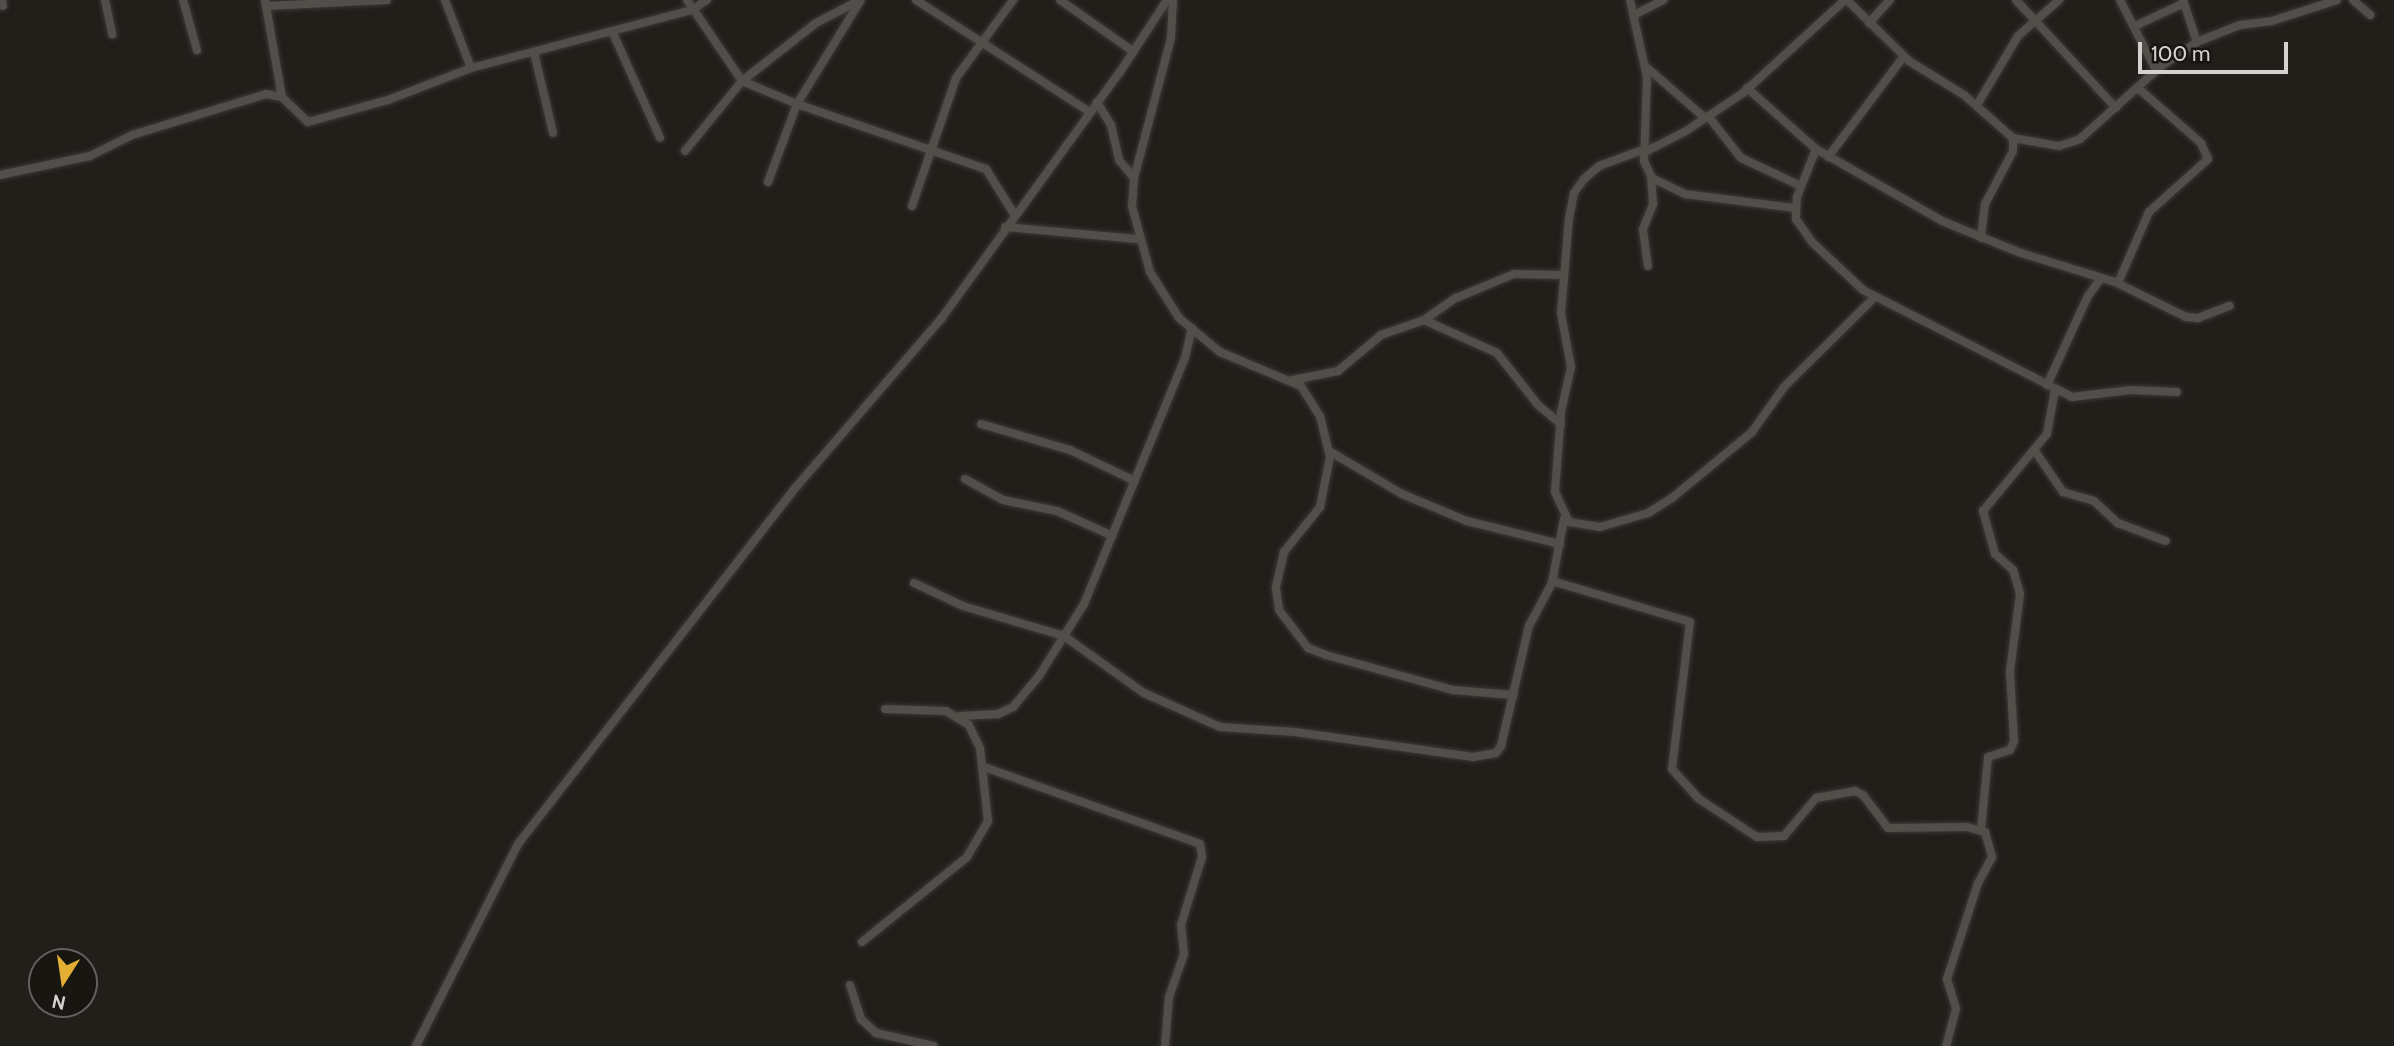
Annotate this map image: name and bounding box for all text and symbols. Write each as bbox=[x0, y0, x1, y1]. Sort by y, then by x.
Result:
scale bar bbox=[2142, 28, 2292, 72]
text: 100 m bbox=[2151, 41, 2210, 66]
north arrow bbox=[28, 948, 98, 1018]
text: N bbox=[50, 989, 68, 1015]

